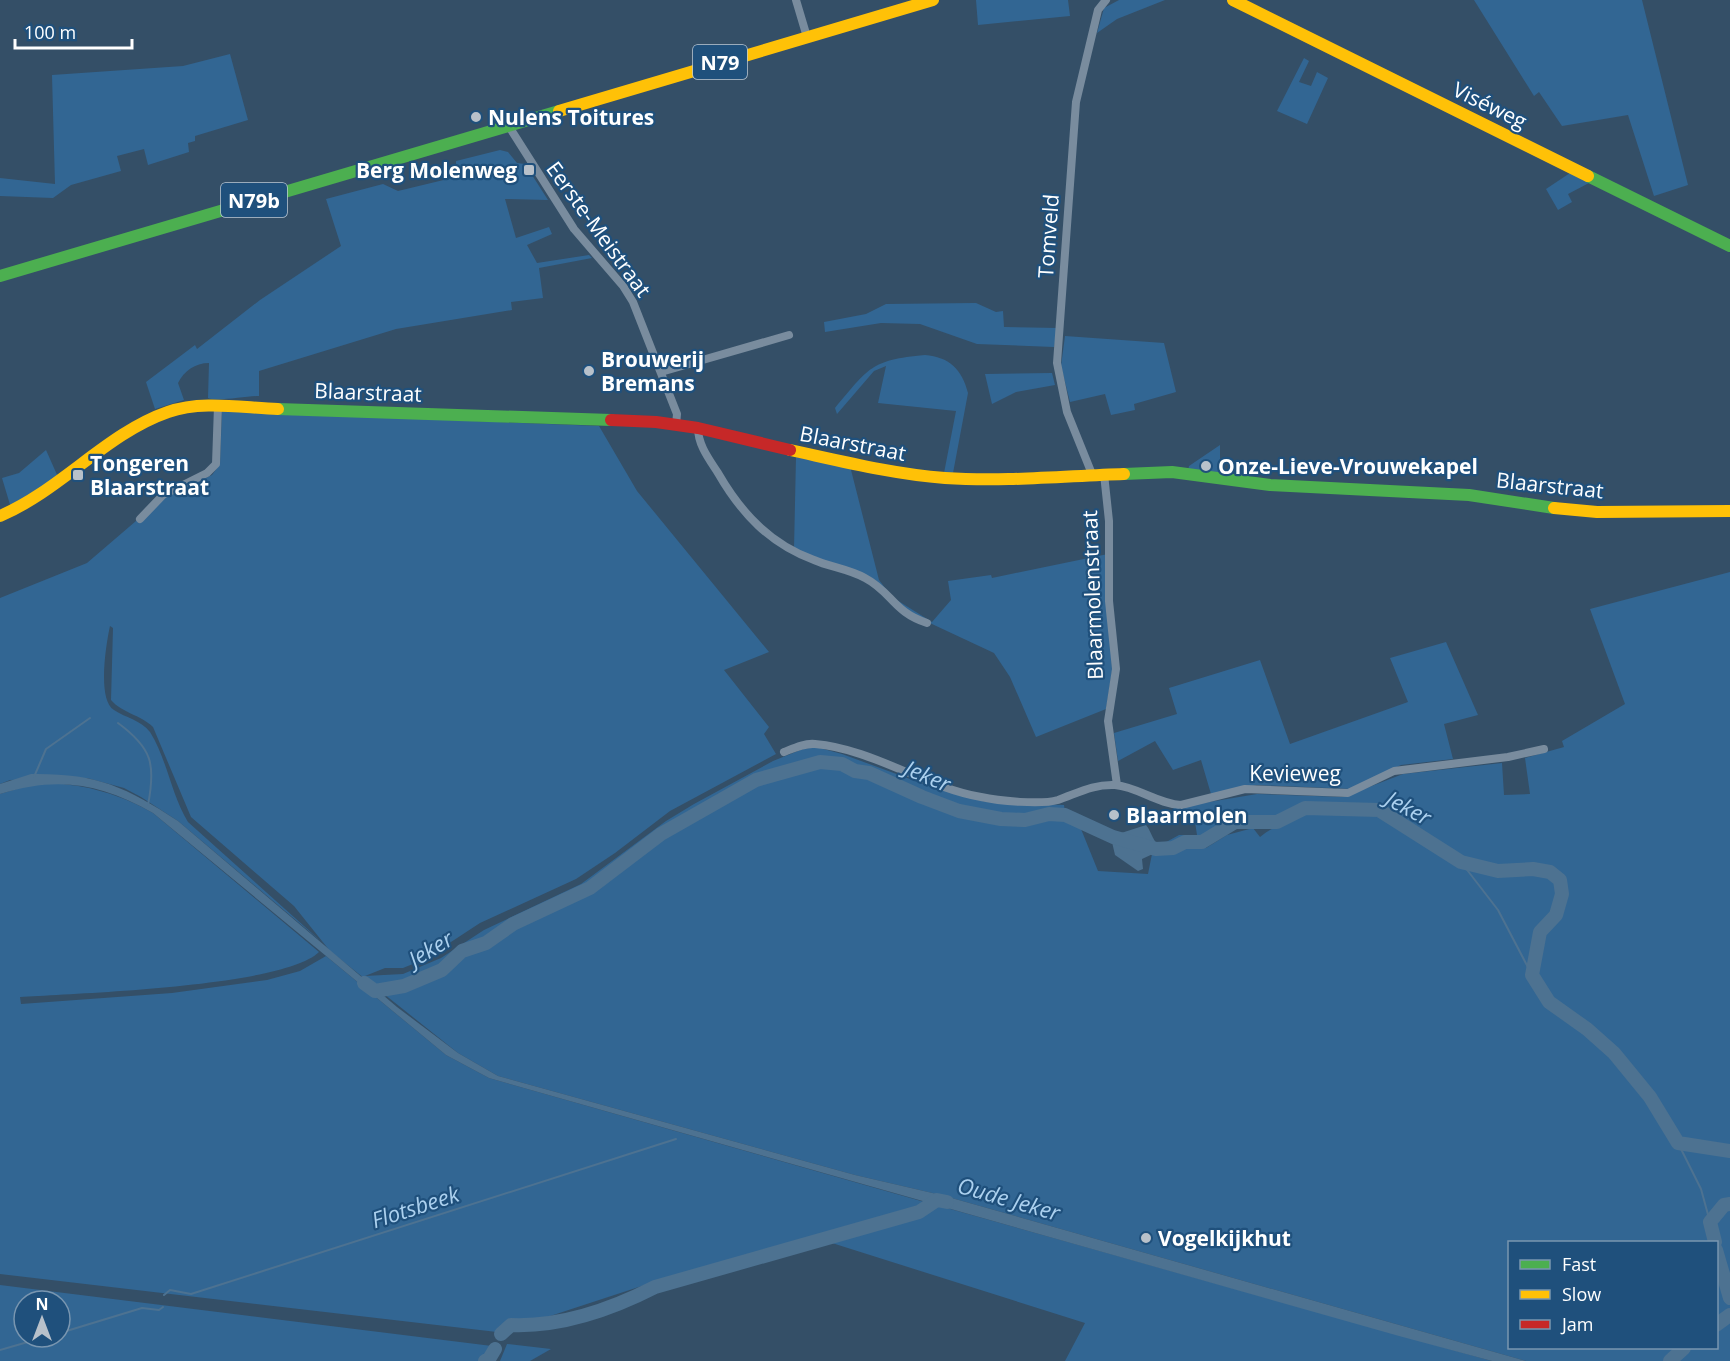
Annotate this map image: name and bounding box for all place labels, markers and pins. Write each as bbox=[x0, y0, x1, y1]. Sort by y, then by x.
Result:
place label: Nulens Toitures bbox=[488, 103, 654, 131]
marker: Nulens Toitures bbox=[469, 110, 483, 124]
place label: Berg Molenweg bbox=[356, 156, 517, 184]
marker: Berg Molenweg bbox=[522, 163, 536, 177]
place label: Brouwerij Bremans bbox=[601, 345, 704, 397]
marker: Brouwerij Bremans bbox=[582, 364, 596, 378]
place label: Tongeren Blaarstraat bbox=[90, 449, 209, 501]
place label: Onze-Lieve-Vrouwekapel bbox=[1218, 452, 1478, 480]
marker: Onze-Lieve-Vrouwekapel bbox=[1199, 459, 1213, 473]
marker: Tongeren Blaarstraat bbox=[71, 468, 85, 482]
place label: Blaarmolen bbox=[1126, 801, 1248, 829]
marker: Blaarmolen bbox=[1107, 808, 1121, 822]
place label: Vogelkijkhut bbox=[1158, 1224, 1291, 1252]
marker: Vogelkijkhut bbox=[1139, 1231, 1153, 1245]

